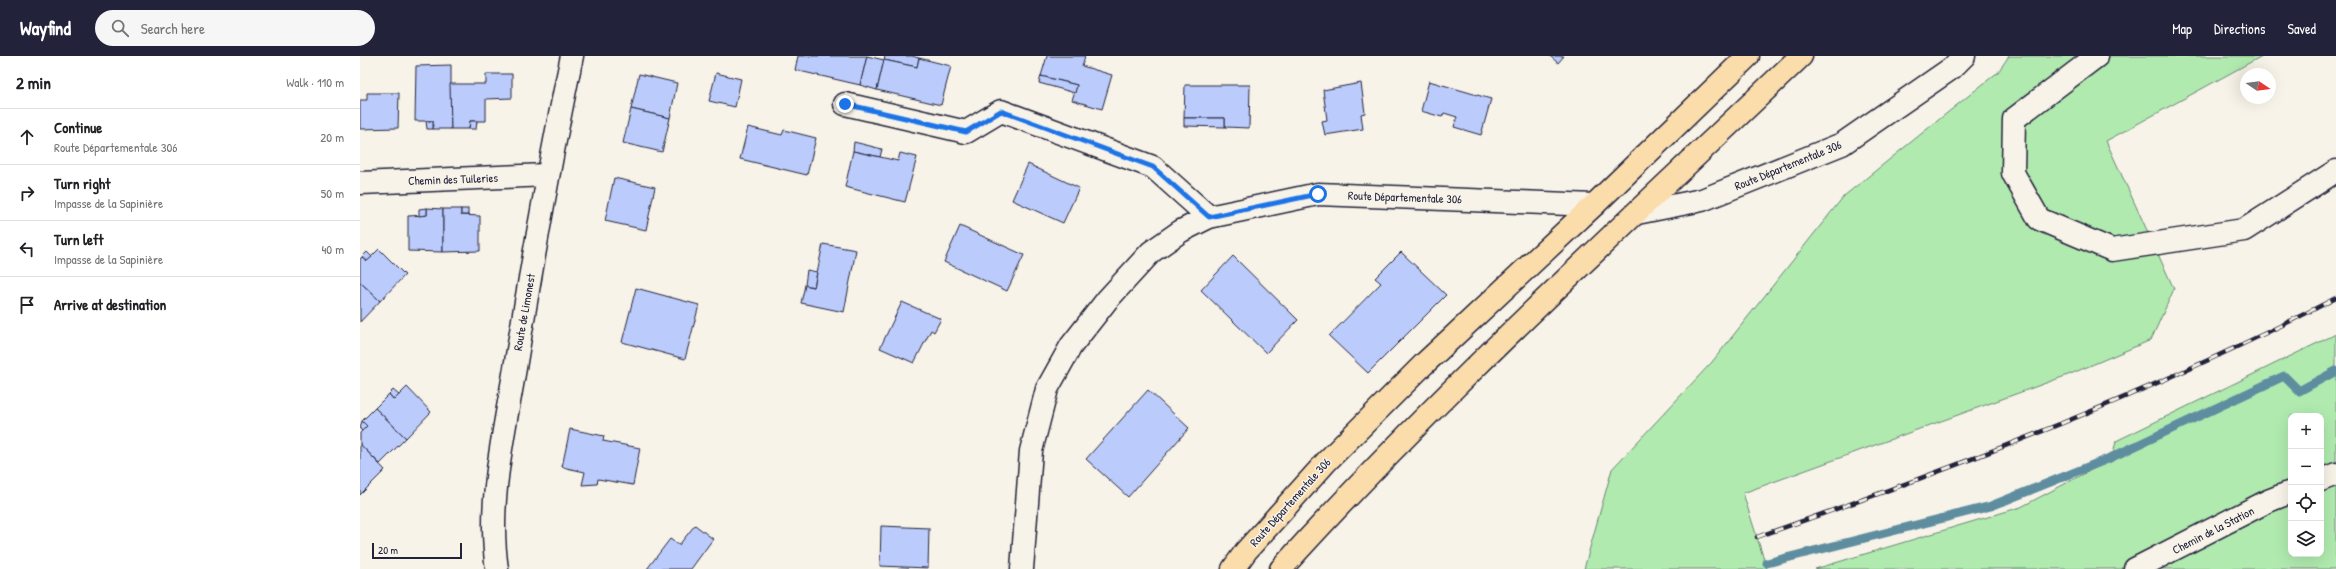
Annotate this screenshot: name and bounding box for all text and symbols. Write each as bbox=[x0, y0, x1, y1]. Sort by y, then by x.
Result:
search box bbox=[95, 10, 375, 46]
text: Wayfind bbox=[20, 15, 71, 41]
icon: search bbox=[109, 17, 131, 39]
text: Search here bbox=[141, 18, 205, 39]
text: Map bbox=[2172, 19, 2192, 38]
text: Directions bbox=[2214, 19, 2265, 38]
text: Saved bbox=[2287, 19, 2316, 38]
north arrow bbox=[2240, 68, 2276, 104]
text: 2 min bbox=[16, 71, 51, 94]
text: Walk · 110 m bbox=[286, 73, 344, 91]
route end bbox=[836, 95, 854, 113]
text: Continue bbox=[54, 117, 102, 138]
icon: ahead bbox=[16, 126, 38, 148]
text: 20 m bbox=[320, 128, 344, 146]
street label: Route Départementale 306 bbox=[1732, 136, 1844, 194]
text: Route Départementale 306 bbox=[54, 138, 178, 156]
street label: Chemin des Tuileries bbox=[408, 169, 499, 189]
text: Turn right bbox=[54, 173, 110, 194]
icon: right bbox=[16, 182, 38, 204]
text: 50 m bbox=[321, 184, 344, 202]
route start bbox=[1309, 185, 1327, 203]
street label: Route Départementale 306 bbox=[1348, 187, 1462, 207]
text: Impasse de la Sapinière bbox=[54, 194, 163, 212]
text: Turn left bbox=[54, 229, 104, 250]
icon: left bbox=[16, 238, 38, 260]
text: 40 m bbox=[321, 240, 344, 258]
text: Impasse de la Sapinière bbox=[54, 250, 163, 268]
street label: Route de Limonest bbox=[509, 271, 539, 352]
icon: arrive bbox=[16, 294, 38, 316]
text: Arrive at destination bbox=[54, 294, 166, 315]
map controls bbox=[2288, 413, 2324, 557]
button: + bbox=[2288, 413, 2324, 449]
button: − bbox=[2288, 449, 2324, 485]
street label: Route Départementale 306 bbox=[1246, 454, 1335, 550]
button: locate bbox=[2288, 485, 2324, 521]
street label: Chemin de la Station bbox=[2169, 502, 2257, 558]
button: layers bbox=[2288, 521, 2324, 557]
scale bar bbox=[372, 541, 462, 560]
text: 20 m bbox=[378, 543, 398, 557]

